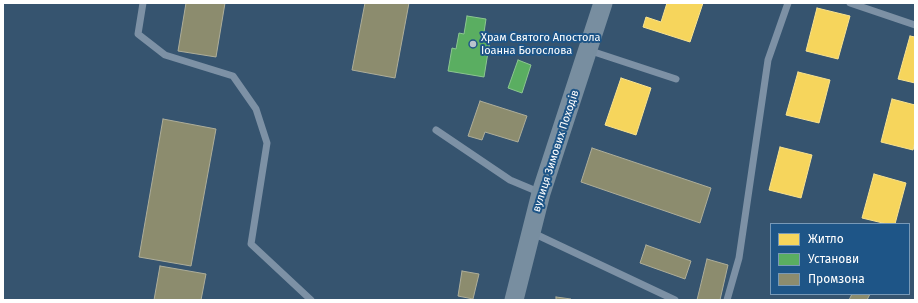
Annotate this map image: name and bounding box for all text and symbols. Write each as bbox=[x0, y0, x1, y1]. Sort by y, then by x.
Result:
place label: Храм Святого Апостола Іоанна Богослова bbox=[481, 31, 601, 57]
marker: Храм Святого Апостола Іоанна Богослова bbox=[468, 39, 478, 49]
street label: вулиця Зимових Походів bbox=[530, 88, 582, 214]
legend bbox=[770, 223, 910, 295]
text: Житло bbox=[808, 232, 844, 246]
text: Установи bbox=[808, 252, 859, 266]
text: Промзона bbox=[808, 272, 865, 286]

